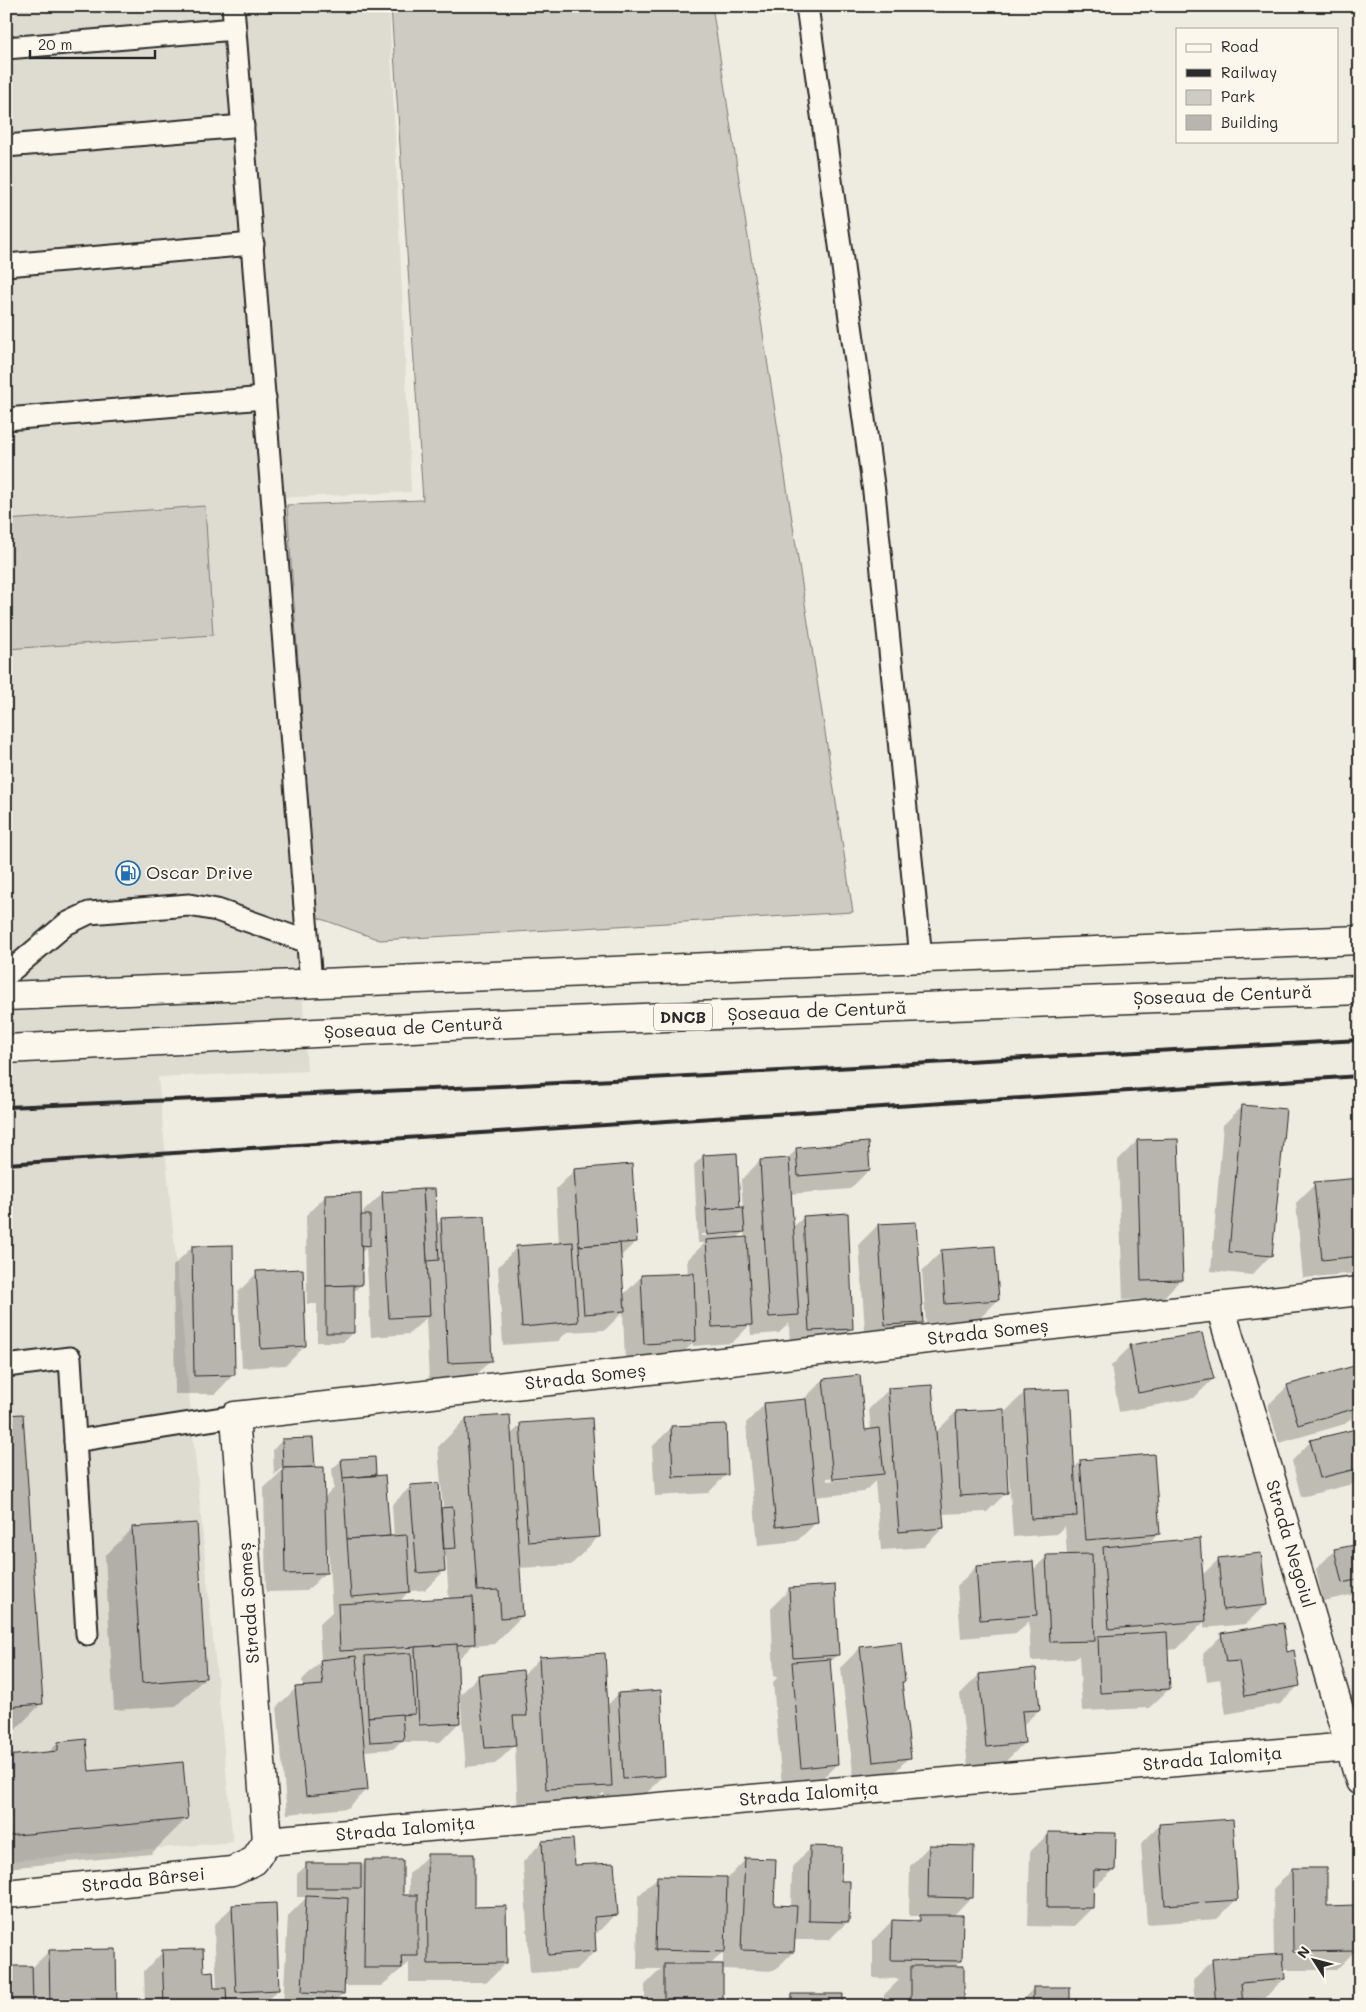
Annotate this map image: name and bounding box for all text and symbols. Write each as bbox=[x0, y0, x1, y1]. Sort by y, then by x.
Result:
scale bar bbox=[30, 28, 155, 60]
legend bbox=[1176, 28, 1338, 142]
text: 20 m bbox=[38, 34, 72, 54]
text: Road bbox=[1221, 36, 1258, 56]
text: Railway bbox=[1221, 62, 1277, 82]
text: Park bbox=[1221, 86, 1255, 106]
text: Building bbox=[1221, 112, 1278, 132]
fuel station icon: Oscar Drive bbox=[115, 860, 141, 886]
place label: Oscar Drive bbox=[146, 860, 253, 884]
street label: Șoseaua de Centură bbox=[1133, 979, 1313, 1010]
street label: Șoseaua de Centură bbox=[727, 995, 907, 1026]
road number: DNCB bbox=[654, 1004, 712, 1030]
street label: Șoseaua de Centură bbox=[323, 1010, 503, 1044]
street label: Strada Someș bbox=[926, 1313, 1050, 1350]
street label: Strada Someș bbox=[523, 1357, 647, 1395]
street label: Strada Negoiul bbox=[1261, 1477, 1321, 1610]
street label: Strada Someș bbox=[232, 1542, 264, 1665]
street label: Strada Ialomița bbox=[1142, 1740, 1283, 1776]
street label: Strada Ialomița bbox=[738, 1775, 880, 1811]
street label: Strada Ialomița bbox=[335, 1810, 476, 1846]
street label: Strada Bârsei bbox=[80, 1861, 206, 1897]
north arrow bbox=[1288, 1934, 1338, 1984]
text: N bbox=[1292, 1942, 1314, 1962]

